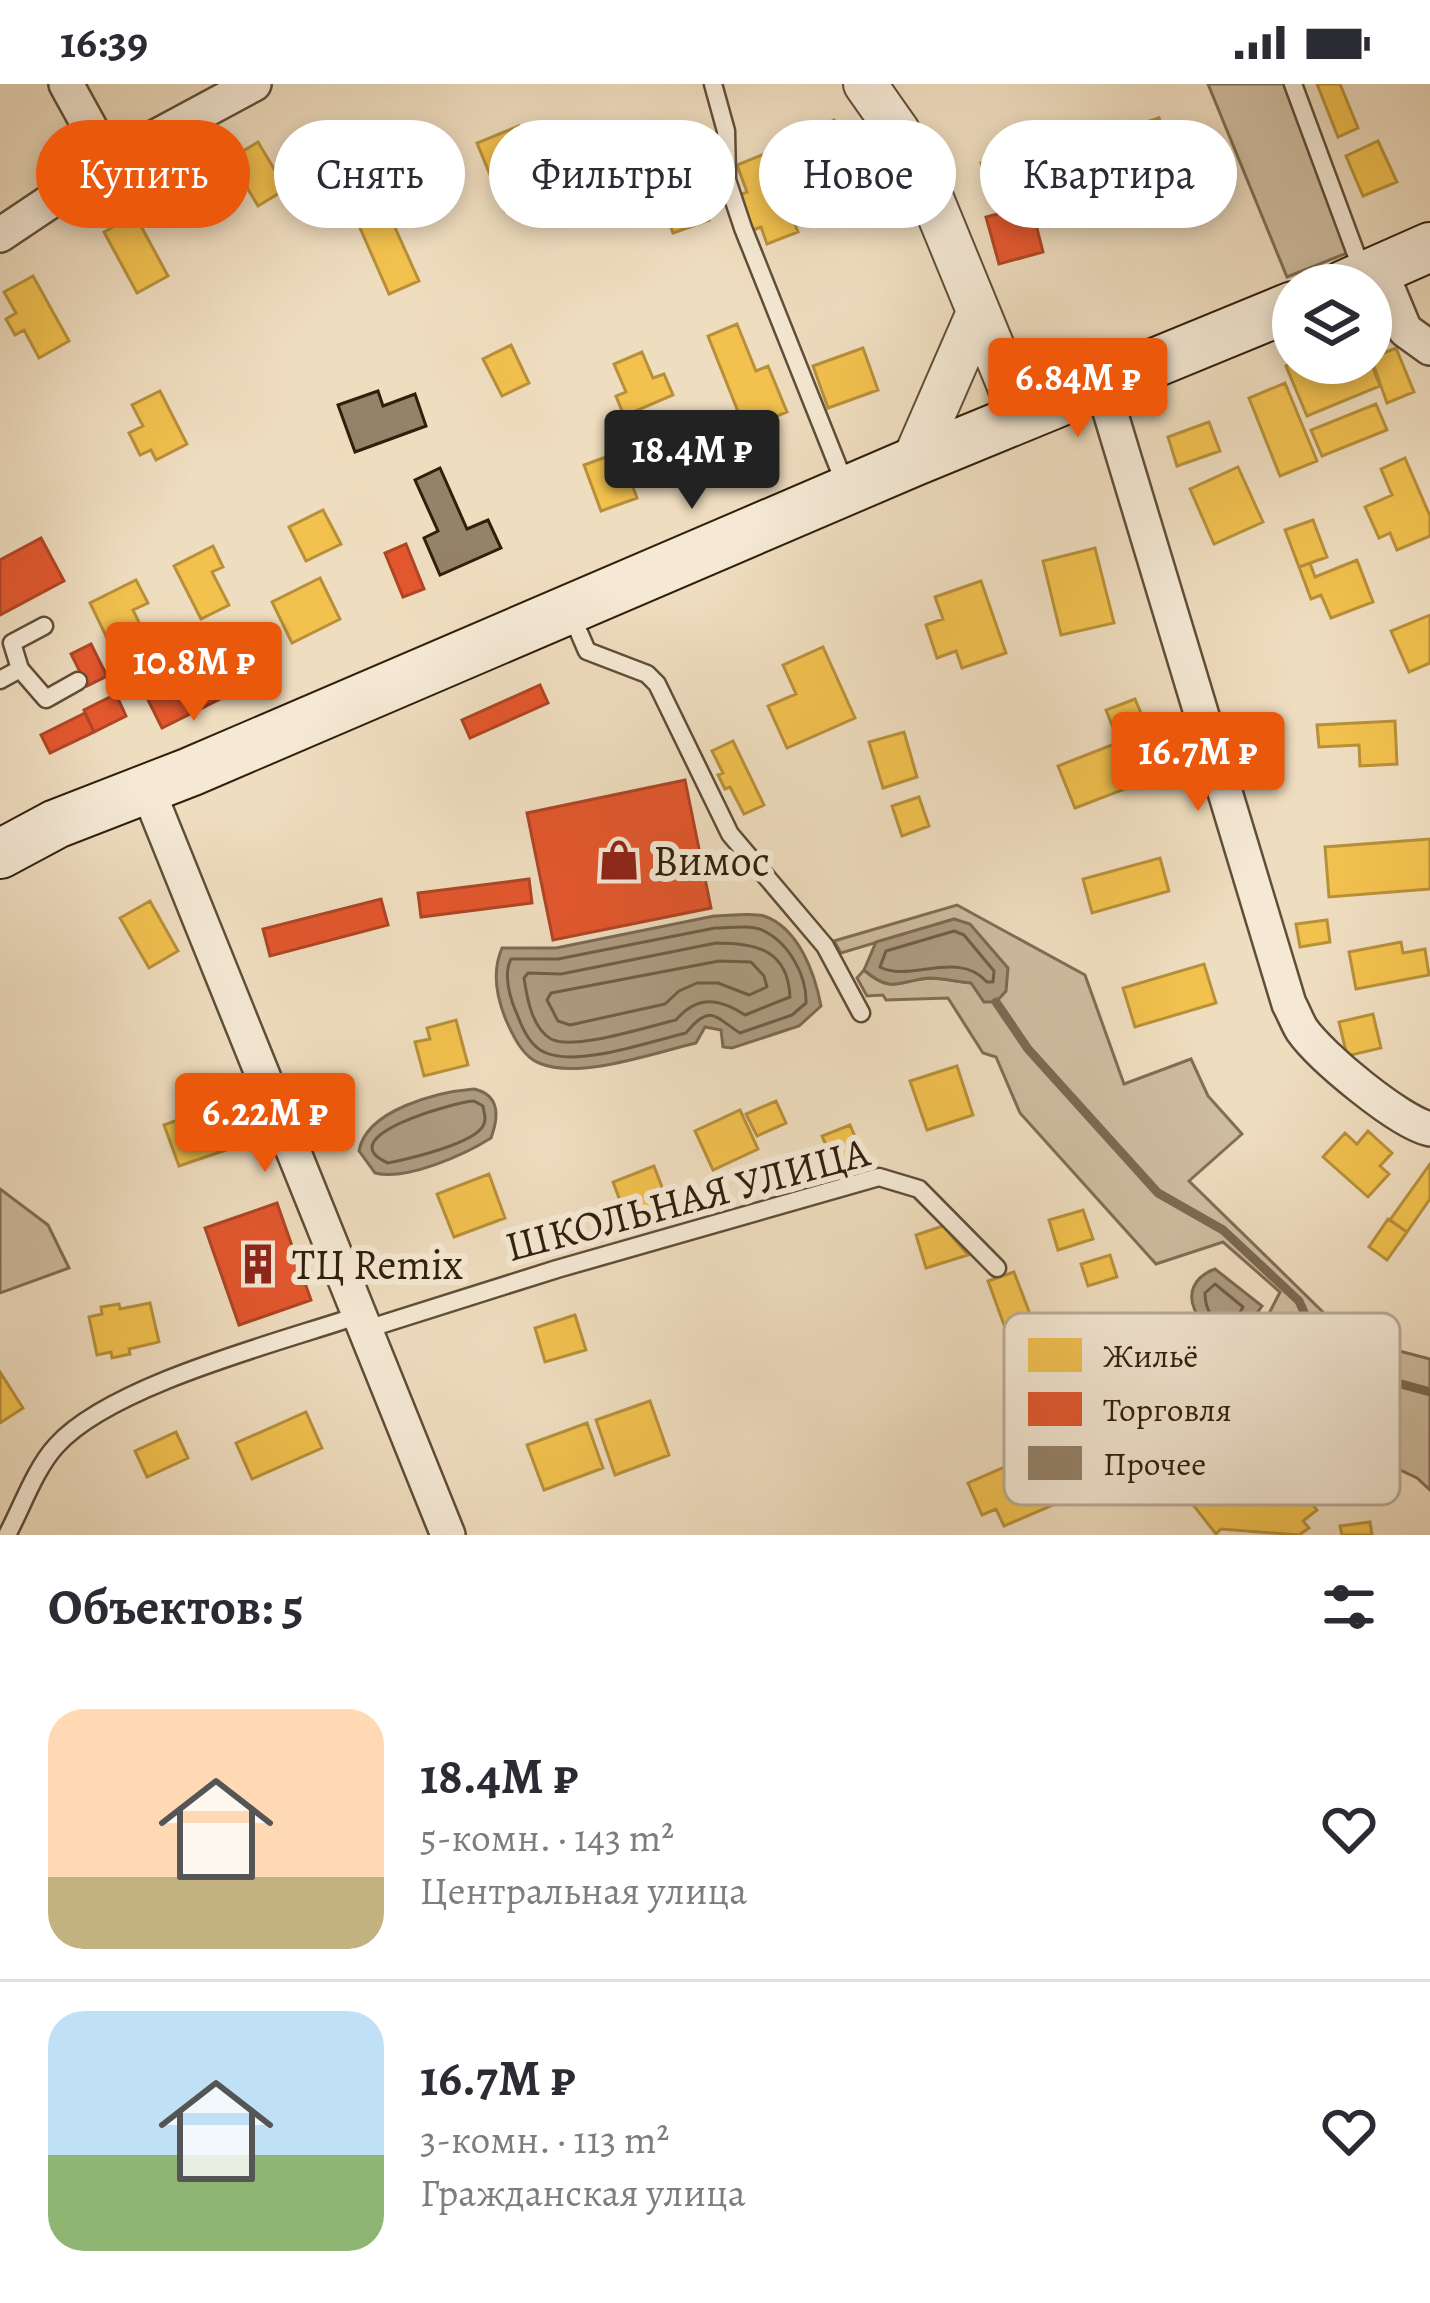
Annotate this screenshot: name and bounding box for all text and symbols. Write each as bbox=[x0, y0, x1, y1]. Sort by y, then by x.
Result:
text: 16:39 bbox=[60, 11, 148, 73]
chip: Купить bbox=[36, 120, 250, 228]
chip: Снять bbox=[274, 120, 465, 228]
chip: Фильтры bbox=[489, 120, 735, 228]
chip: Новое bbox=[759, 120, 956, 228]
chip: Квартира bbox=[980, 120, 1237, 228]
map controls bbox=[1272, 264, 1392, 384]
button: layers bbox=[1272, 264, 1392, 384]
pin: 6.84M ₽ bbox=[967, 338, 1189, 440]
text: 6.84M ₽ bbox=[1015, 350, 1141, 403]
pin: 18.4M ₽ bbox=[581, 410, 803, 512]
text: 18.4M ₽ bbox=[631, 422, 753, 475]
pin: 10.8M ₽ bbox=[83, 622, 305, 724]
text: 10.8M ₽ bbox=[133, 634, 255, 687]
pin: 16.7M ₽ bbox=[1087, 712, 1309, 814]
text: 16.7M ₽ bbox=[1139, 724, 1257, 777]
place label: Вимос bbox=[653, 832, 770, 889]
shop icon: Вимос bbox=[596, 837, 642, 883]
pin: 6.22M ₽ bbox=[154, 1073, 376, 1175]
text: 6.22M ₽ bbox=[202, 1085, 328, 1138]
street label: ШКОЛЬНАЯ УЛИЦА bbox=[499, 1123, 876, 1275]
place label: ТЦ Remix bbox=[292, 1236, 463, 1293]
building icon: ТЦ Remix bbox=[235, 1241, 281, 1287]
legend bbox=[1004, 1313, 1400, 1505]
text: Жильё bbox=[1103, 1333, 1198, 1378]
text: Торговля bbox=[1103, 1387, 1232, 1432]
text: Прочее bbox=[1103, 1441, 1206, 1486]
text: Объектов: 5 bbox=[48, 1572, 304, 1642]
icon: filters bbox=[1316, 1574, 1382, 1640]
text: 18.4M ₽ bbox=[420, 1741, 578, 1811]
icon: home bbox=[144, 1757, 288, 1901]
icon: heart bbox=[1316, 1796, 1382, 1862]
text: 5-комн. · 143 m² bbox=[420, 1811, 674, 1864]
text: Центральная улица bbox=[420, 1864, 747, 1917]
text: 16.7M ₽ bbox=[420, 2043, 576, 2113]
icon: home bbox=[144, 2059, 288, 2203]
icon: heart bbox=[1316, 2098, 1382, 2164]
text: 3-комн. · 113 m² bbox=[420, 2113, 669, 2166]
text: Гражданская улица bbox=[420, 2166, 746, 2219]

